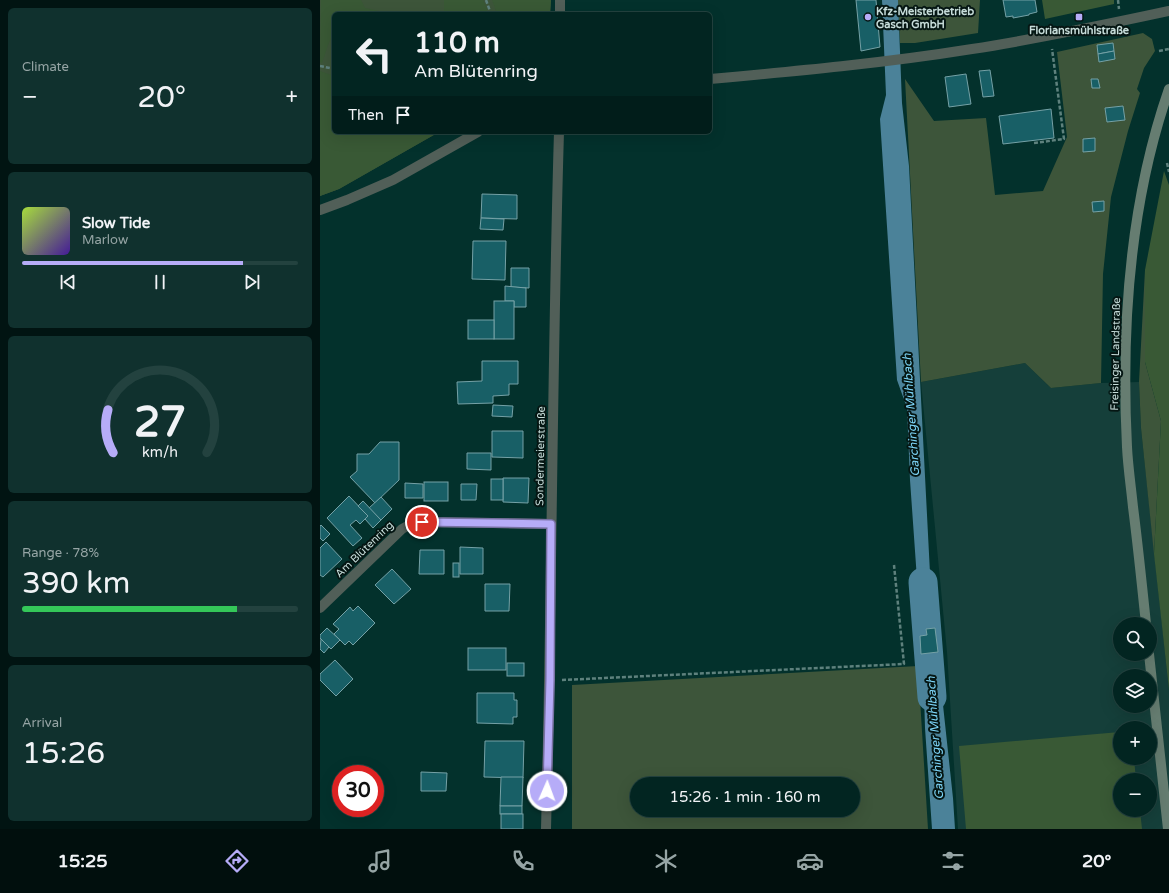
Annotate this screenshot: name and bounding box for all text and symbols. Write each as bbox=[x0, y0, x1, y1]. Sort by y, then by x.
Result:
place label: Kfz-Meisterbetrieb Gasch GmbH bbox=[876, 5, 974, 31]
marker: Kfz-Meisterbetrieb Gasch GmbH bbox=[863, 12, 873, 22]
marker: Floriansmühlstraße bbox=[1074, 12, 1084, 22]
place label: Floriansmühlstraße bbox=[1029, 24, 1130, 37]
text: 110 m bbox=[414, 26, 500, 60]
icon: left bbox=[348, 28, 400, 80]
text: Climate bbox=[22, 59, 69, 75]
text: Am Blütenring bbox=[414, 60, 538, 82]
text: 20° bbox=[137, 79, 186, 116]
text: − bbox=[22, 84, 38, 110]
text: + bbox=[286, 84, 298, 110]
icon: arrive bbox=[392, 104, 414, 126]
text: Then bbox=[348, 106, 384, 124]
text: Slow Tide bbox=[82, 214, 150, 232]
text: Marlow bbox=[82, 232, 128, 248]
icon: previous bbox=[57, 271, 79, 293]
icon: pause bbox=[149, 271, 171, 293]
icon: next bbox=[241, 271, 263, 293]
street label: Freisinger Landstraße bbox=[1108, 297, 1123, 411]
water label: Garchinger Mühlbach bbox=[900, 352, 922, 477]
text: 27 bbox=[134, 397, 186, 447]
street label: Sondermeierstraße bbox=[533, 406, 548, 506]
text: km/h bbox=[142, 443, 178, 460]
pin bbox=[405, 505, 439, 539]
icon: arrive bbox=[411, 511, 433, 533]
street label: Am Blütenring bbox=[333, 518, 396, 580]
text: Range · 78% bbox=[22, 545, 99, 561]
text: 390 km bbox=[22, 565, 130, 602]
map controls bbox=[1113, 617, 1157, 817]
button: search bbox=[1113, 617, 1157, 661]
button: layers bbox=[1113, 669, 1157, 713]
water label: Garchinger Mühlbach bbox=[924, 675, 946, 800]
text: Arrival bbox=[22, 715, 62, 731]
button: + bbox=[1113, 721, 1157, 765]
text: 15:26 bbox=[22, 735, 105, 772]
speed limit sign: 30 bbox=[332, 765, 384, 817]
position arrow bbox=[526, 770, 568, 812]
button: − bbox=[1113, 773, 1157, 817]
text: 15:26 · 1 min · 160 m bbox=[670, 788, 820, 806]
icon: directions bbox=[223, 847, 251, 875]
icon: music bbox=[366, 847, 394, 875]
icon: phone bbox=[509, 847, 537, 875]
icon: climate bbox=[652, 847, 680, 875]
icon: car bbox=[796, 847, 824, 875]
icon: filters bbox=[939, 847, 967, 875]
text: 15:25 bbox=[58, 850, 108, 872]
text: 20° bbox=[1082, 850, 1111, 872]

